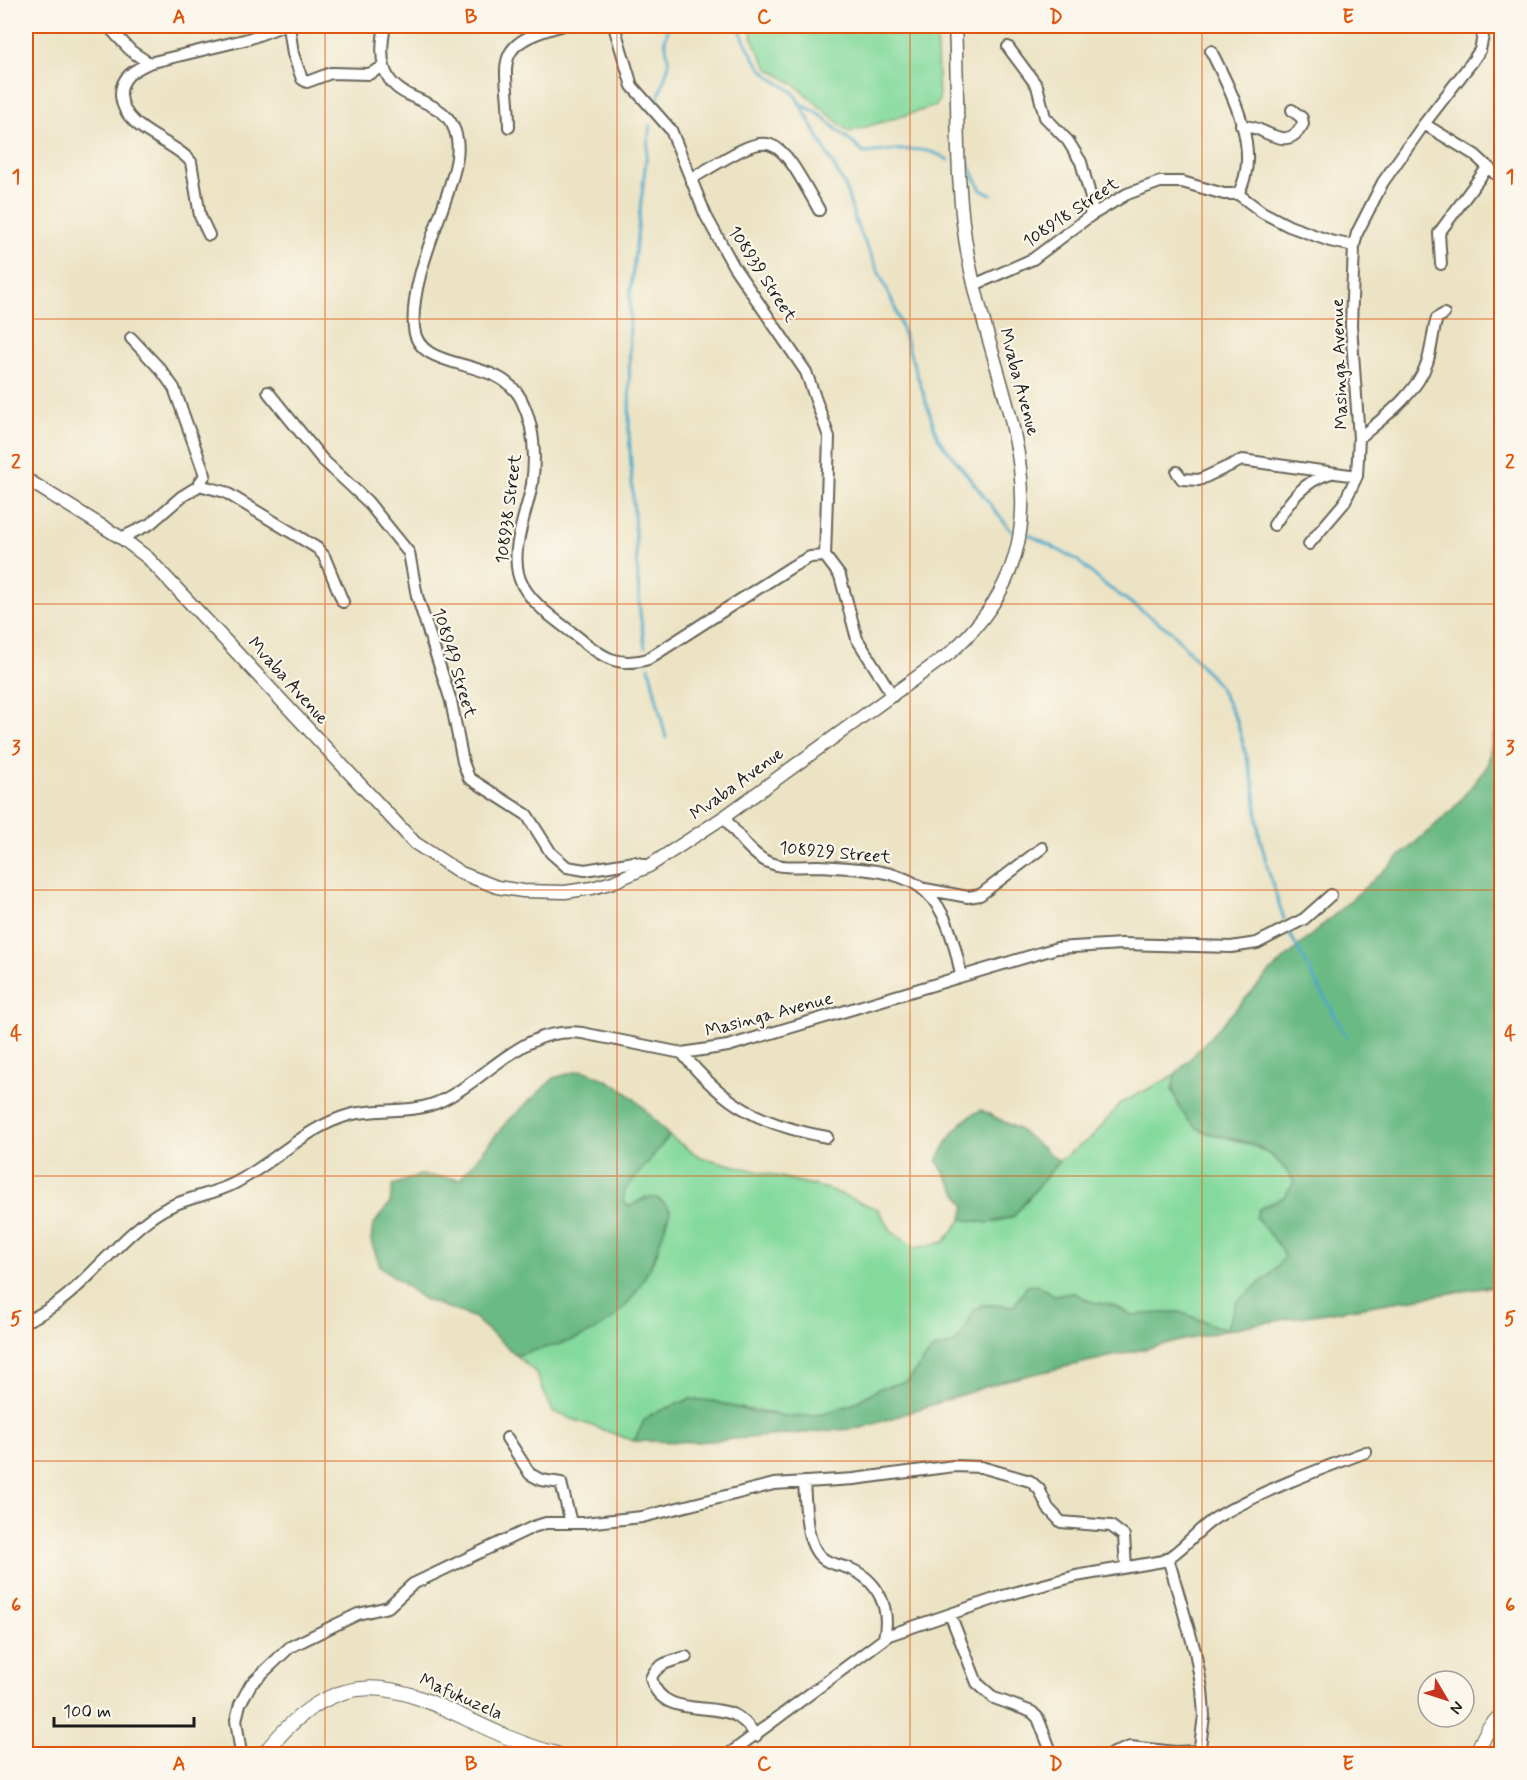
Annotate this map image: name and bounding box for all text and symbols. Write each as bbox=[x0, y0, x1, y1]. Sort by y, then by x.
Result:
text: A bbox=[172, 4, 186, 31]
text: B bbox=[465, 4, 478, 31]
text: C bbox=[757, 4, 772, 31]
text: D bbox=[1049, 4, 1063, 31]
text: E bbox=[1342, 4, 1354, 31]
text: 1 bbox=[12, 164, 20, 191]
text: 1 bbox=[1506, 164, 1514, 191]
street label: 108918 Street bbox=[1018, 172, 1124, 254]
street label: 108939 Street bbox=[722, 221, 802, 327]
street label: Masinga Avenue bbox=[1326, 298, 1354, 430]
street label: Mvaba Avenue bbox=[993, 325, 1045, 439]
text: 2 bbox=[11, 449, 21, 476]
text: 2 bbox=[1505, 449, 1515, 476]
street label: 108938 Street bbox=[490, 452, 528, 565]
street label: 108949 Street bbox=[426, 605, 482, 721]
street label: Mvaba Avenue bbox=[242, 632, 334, 730]
text: 3 bbox=[11, 735, 21, 762]
text: 3 bbox=[1505, 735, 1515, 762]
street label: Mvaba Avenue bbox=[685, 742, 789, 826]
street label: 108929 Street bbox=[778, 836, 892, 870]
street label: Masinga Avenue bbox=[702, 986, 836, 1044]
text: 4 bbox=[10, 1021, 22, 1048]
text: 4 bbox=[1504, 1021, 1516, 1048]
text: 5 bbox=[10, 1306, 22, 1333]
text: 5 bbox=[1504, 1306, 1516, 1333]
text: 6 bbox=[11, 1592, 21, 1619]
text: 6 bbox=[1505, 1592, 1515, 1619]
street label: Mafukuzela bbox=[415, 1668, 507, 1726]
north arrow bbox=[1416, 1669, 1476, 1729]
scale bar bbox=[54, 1690, 194, 1728]
text: N bbox=[1445, 1697, 1468, 1718]
text: 100 m bbox=[63, 1700, 111, 1724]
text: A bbox=[172, 1751, 186, 1778]
text: B bbox=[465, 1751, 478, 1778]
text: C bbox=[757, 1751, 772, 1778]
text: D bbox=[1049, 1751, 1063, 1778]
text: E bbox=[1342, 1751, 1354, 1778]

